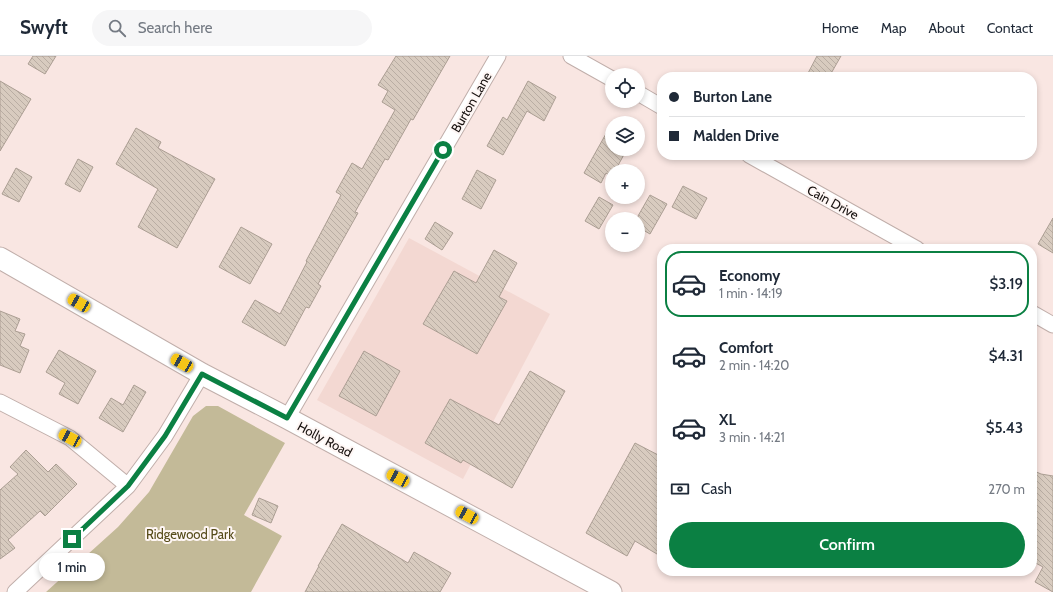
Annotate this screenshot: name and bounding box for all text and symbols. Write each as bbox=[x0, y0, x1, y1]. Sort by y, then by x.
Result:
search box bbox=[92, 10, 372, 46]
text: Swyft bbox=[20, 16, 68, 39]
icon: search bbox=[106, 17, 128, 39]
text: Search here bbox=[138, 19, 212, 37]
text: Home bbox=[822, 19, 859, 37]
text: Map bbox=[881, 19, 906, 37]
text: About bbox=[928, 19, 965, 37]
text: Contact bbox=[987, 19, 1033, 37]
map controls bbox=[605, 68, 645, 252]
button: locate bbox=[605, 68, 645, 108]
street label: Burton Lane bbox=[447, 69, 495, 135]
text: Burton Lane bbox=[693, 88, 772, 106]
button: layers bbox=[605, 116, 645, 156]
text: Malden Drive bbox=[693, 127, 779, 145]
route start bbox=[434, 141, 452, 159]
button: + bbox=[605, 164, 645, 204]
street label: Cain Drive bbox=[804, 181, 862, 223]
button: − bbox=[605, 212, 645, 252]
icon: car bbox=[671, 266, 707, 302]
text: Economy bbox=[719, 267, 780, 285]
text: $3.19 bbox=[989, 275, 1023, 293]
text: 1 min · 14:19 bbox=[719, 285, 783, 301]
car bbox=[66, 292, 92, 314]
icon: car bbox=[671, 338, 707, 374]
text: Comfort bbox=[719, 339, 773, 357]
text: $4.31 bbox=[989, 347, 1023, 365]
car bbox=[169, 352, 195, 374]
text: 2 min · 14:20 bbox=[719, 357, 789, 373]
icon: car bbox=[671, 410, 707, 446]
text: XL bbox=[719, 411, 736, 429]
street label: Holly Road bbox=[295, 418, 355, 460]
text: $5.43 bbox=[986, 419, 1023, 437]
car bbox=[57, 427, 83, 449]
text: 3 min · 14:21 bbox=[719, 429, 785, 445]
car bbox=[385, 467, 411, 489]
icon: cash bbox=[669, 478, 691, 500]
text: Cash bbox=[701, 480, 732, 498]
text: 270 m bbox=[988, 481, 1025, 497]
car bbox=[454, 504, 480, 526]
button: Confirm bbox=[669, 522, 1025, 568]
park label: Ridgewood Park bbox=[146, 526, 234, 542]
route end bbox=[63, 530, 81, 548]
callout: 1 min bbox=[39, 553, 105, 581]
text: 1 min bbox=[57, 559, 87, 575]

